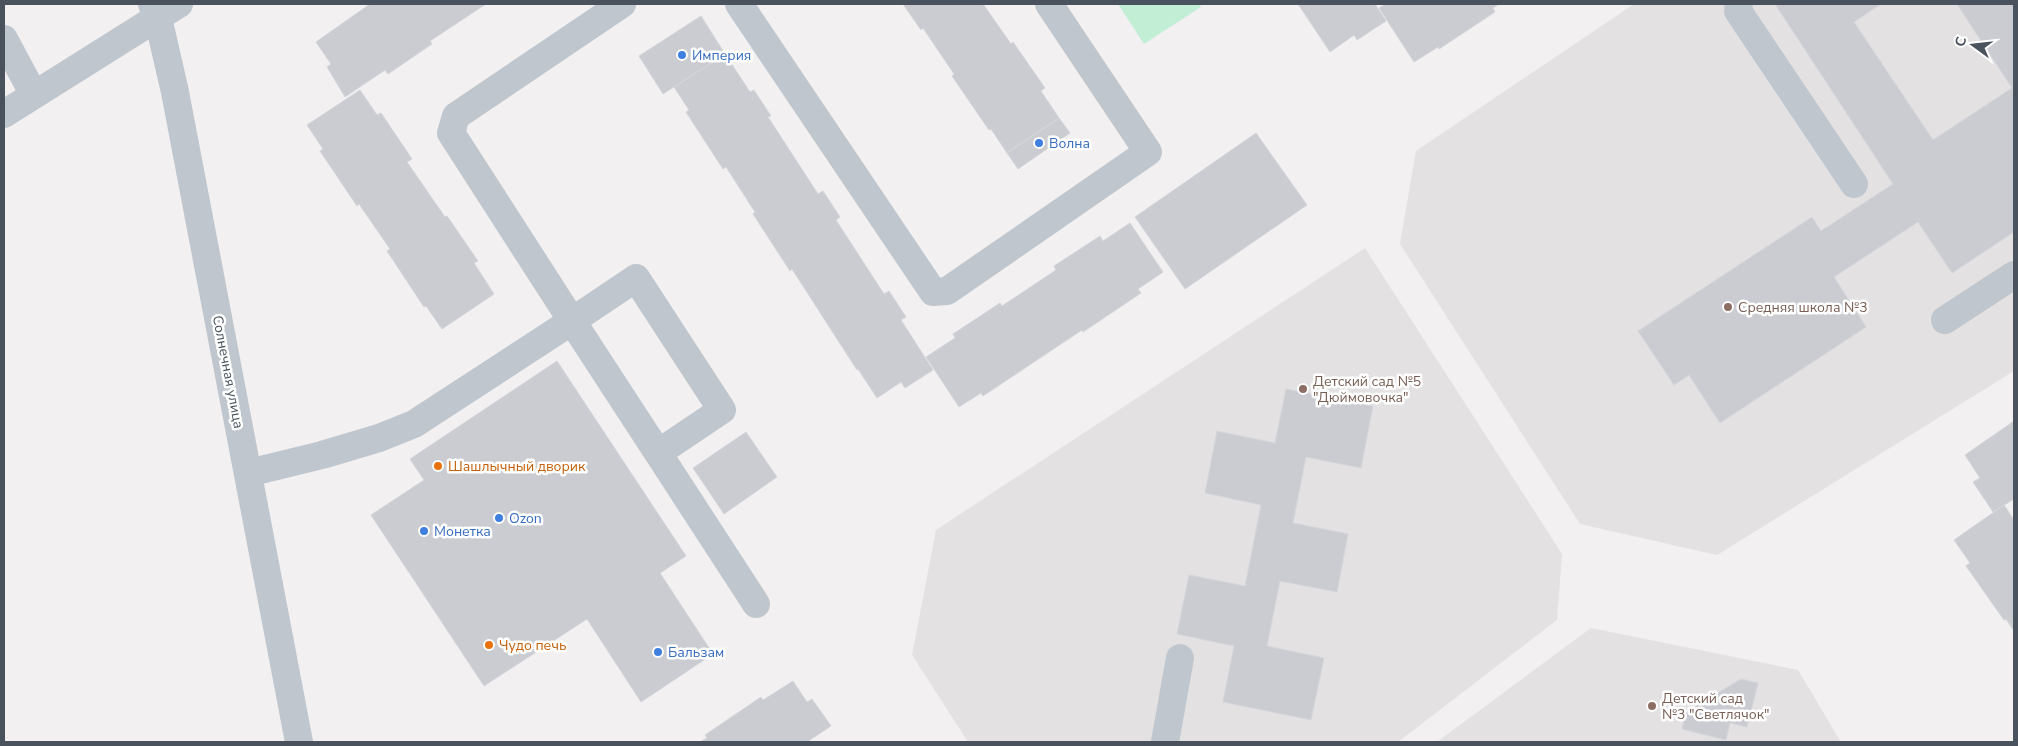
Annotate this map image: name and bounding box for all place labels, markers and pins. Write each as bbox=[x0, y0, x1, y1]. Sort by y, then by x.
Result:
place label: Империя bbox=[692, 46, 751, 65]
marker: Империя bbox=[676, 49, 688, 61]
place label: Волна bbox=[1049, 134, 1090, 153]
marker: Волна bbox=[1033, 137, 1045, 149]
place label: Средняя школа №3 bbox=[1738, 298, 1868, 317]
marker: Средняя школа №3 bbox=[1722, 301, 1734, 313]
place label: Детский сад №5 "Дюймовочка" bbox=[1313, 372, 1421, 407]
marker: Детский сад №5 "Дюймовочка" bbox=[1297, 383, 1309, 395]
place label: Шашлычный дворик bbox=[448, 457, 586, 476]
marker: Шашлычный дворик bbox=[432, 460, 444, 472]
place label: Ozon bbox=[509, 509, 542, 528]
marker: Ozon bbox=[493, 512, 505, 524]
place label: Монетка bbox=[434, 522, 491, 541]
marker: Монетка bbox=[418, 525, 430, 537]
place label: Чудо печь bbox=[499, 636, 566, 655]
marker: Чудо печь bbox=[483, 639, 495, 651]
place label: Бальзам bbox=[668, 643, 724, 662]
marker: Бальзам bbox=[652, 646, 664, 658]
place label: Детский сад №3 "Светлячок" bbox=[1662, 689, 1770, 724]
marker: Детский сад №3 "Светлячок" bbox=[1646, 700, 1658, 712]

